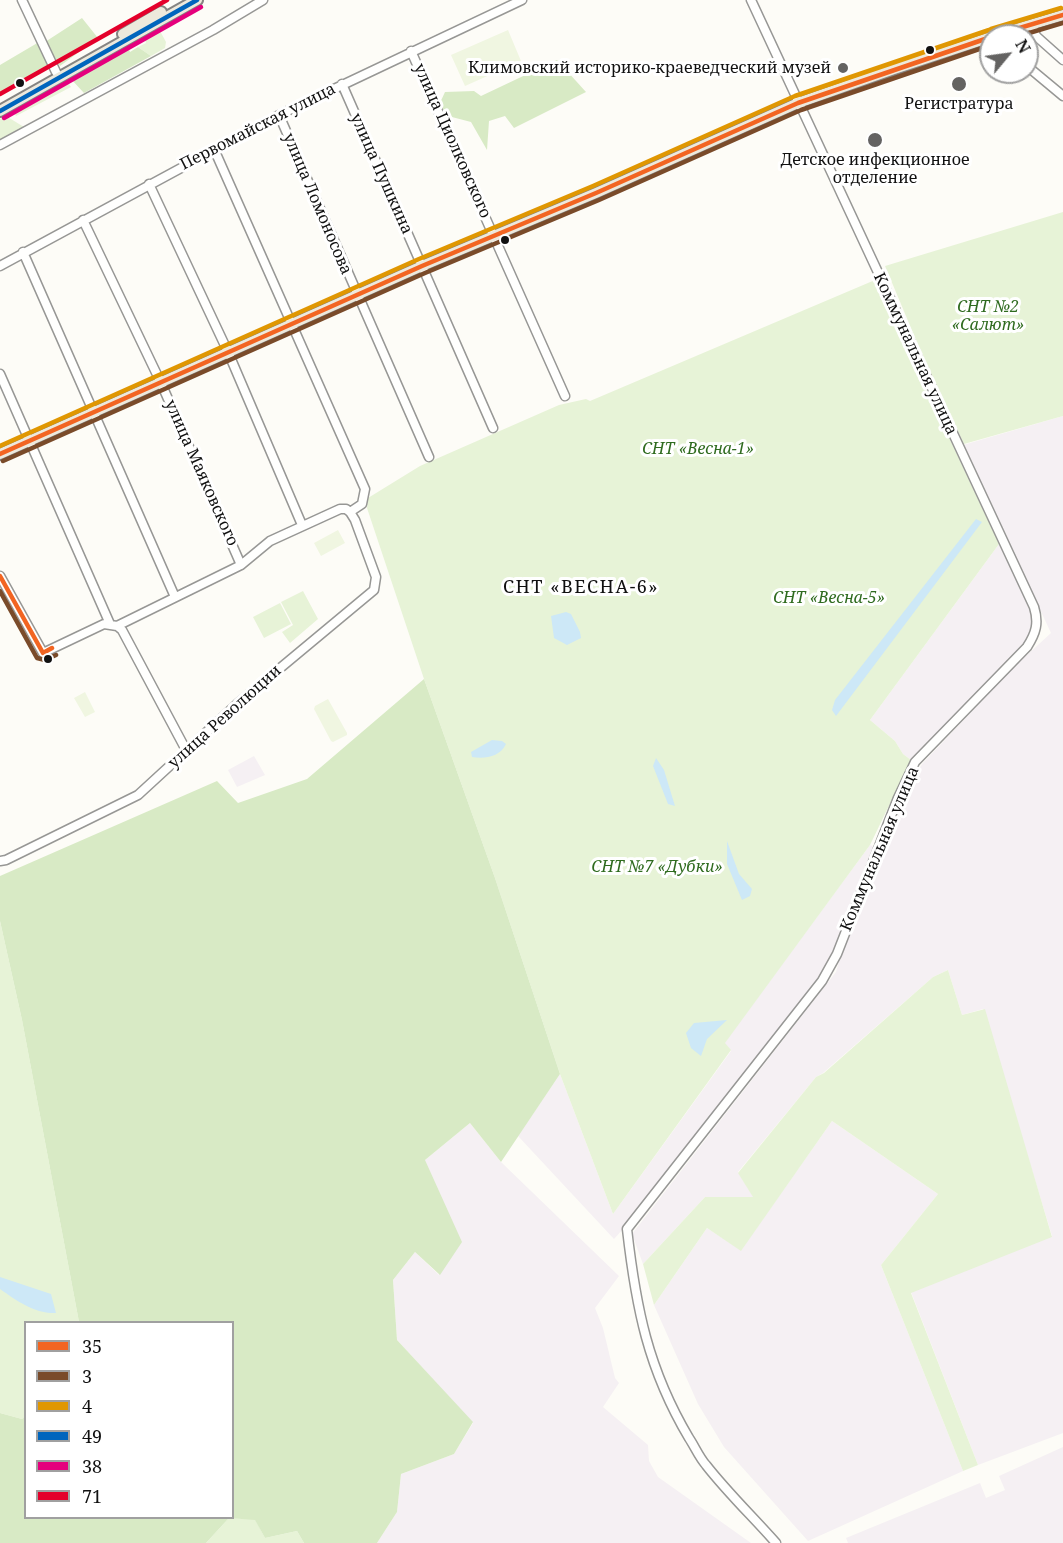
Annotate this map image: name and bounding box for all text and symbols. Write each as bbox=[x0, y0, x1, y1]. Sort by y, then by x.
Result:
north arrow bbox=[979, 24, 1039, 84]
text: N bbox=[1010, 35, 1036, 57]
unlabelled marker bbox=[924, 44, 936, 56]
place label: Климовский историко-краеведческий музей bbox=[468, 58, 831, 78]
street label: улица Циолковского bbox=[409, 61, 495, 221]
marker: Климовский историко-краеведческий музей bbox=[836, 61, 850, 75]
marker: Регистратура bbox=[950, 75, 968, 93]
unlabelled marker bbox=[14, 77, 26, 89]
street label: Первомайская улица bbox=[177, 79, 339, 175]
place label: Регистратура bbox=[904, 94, 1014, 114]
street label: улица Пушкина bbox=[346, 111, 416, 237]
street label: улица Ломоносова bbox=[278, 130, 356, 278]
marker: Детское инфекционное отделение bbox=[866, 131, 884, 149]
place label: Детское инфекционное отделение bbox=[780, 150, 970, 188]
unlabelled marker bbox=[499, 234, 511, 246]
street label: Коммунальная улица bbox=[869, 270, 961, 438]
park label: СНТ №2 «Салют» bbox=[952, 297, 1024, 335]
street label: улица Маяковского bbox=[160, 397, 242, 549]
park label: СНТ «Весна-1» bbox=[642, 439, 754, 459]
district label: СНТ «ВЕСНА-6» bbox=[503, 577, 659, 599]
park label: СНТ «Весна-5» bbox=[773, 588, 885, 608]
unlabelled marker bbox=[42, 653, 54, 665]
street label: улица Революции bbox=[165, 661, 285, 773]
street label: Коммунальная улица bbox=[837, 764, 923, 934]
park label: СНТ №7 «Дубки» bbox=[591, 857, 723, 877]
legend bbox=[24, 1321, 234, 1519]
text: 35 bbox=[82, 1334, 102, 1358]
text: 3 bbox=[82, 1364, 92, 1388]
text: 4 bbox=[82, 1394, 92, 1418]
text: 49 bbox=[82, 1424, 102, 1448]
text: 38 bbox=[82, 1454, 102, 1478]
text: 71 bbox=[82, 1484, 102, 1508]

